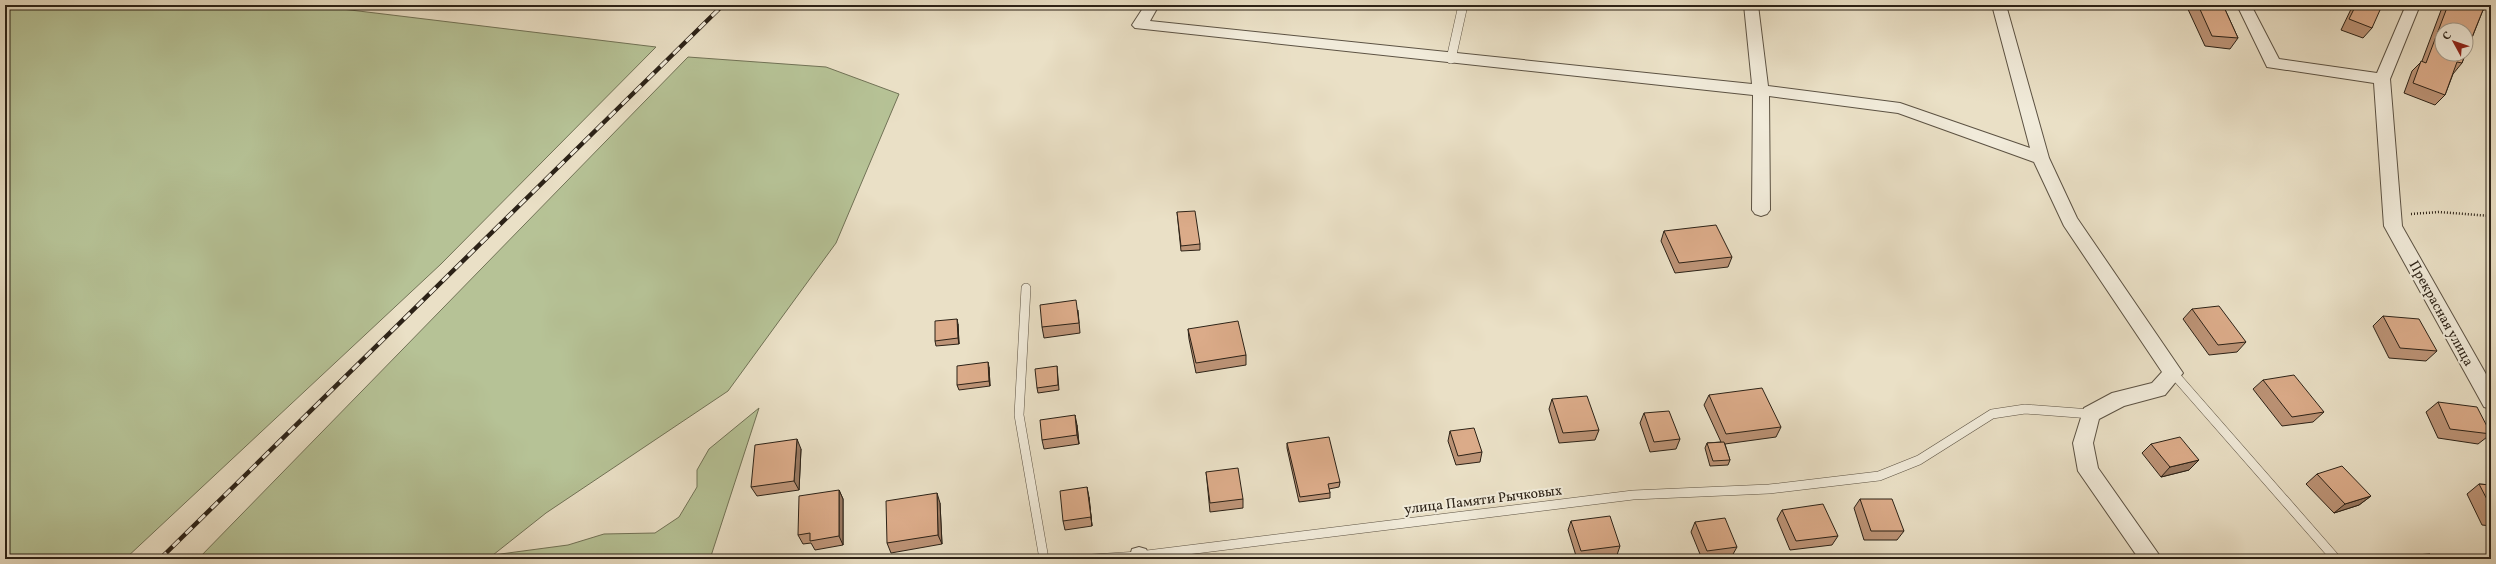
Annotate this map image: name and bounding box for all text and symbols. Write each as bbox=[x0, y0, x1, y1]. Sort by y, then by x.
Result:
north arrow bbox=[2434, 22, 2474, 62]
text: С bbox=[2439, 29, 2456, 44]
street label: Прекрасная улица bbox=[2404, 258, 2478, 370]
street label: улица Памяти Рычковых bbox=[1403, 481, 1563, 520]

